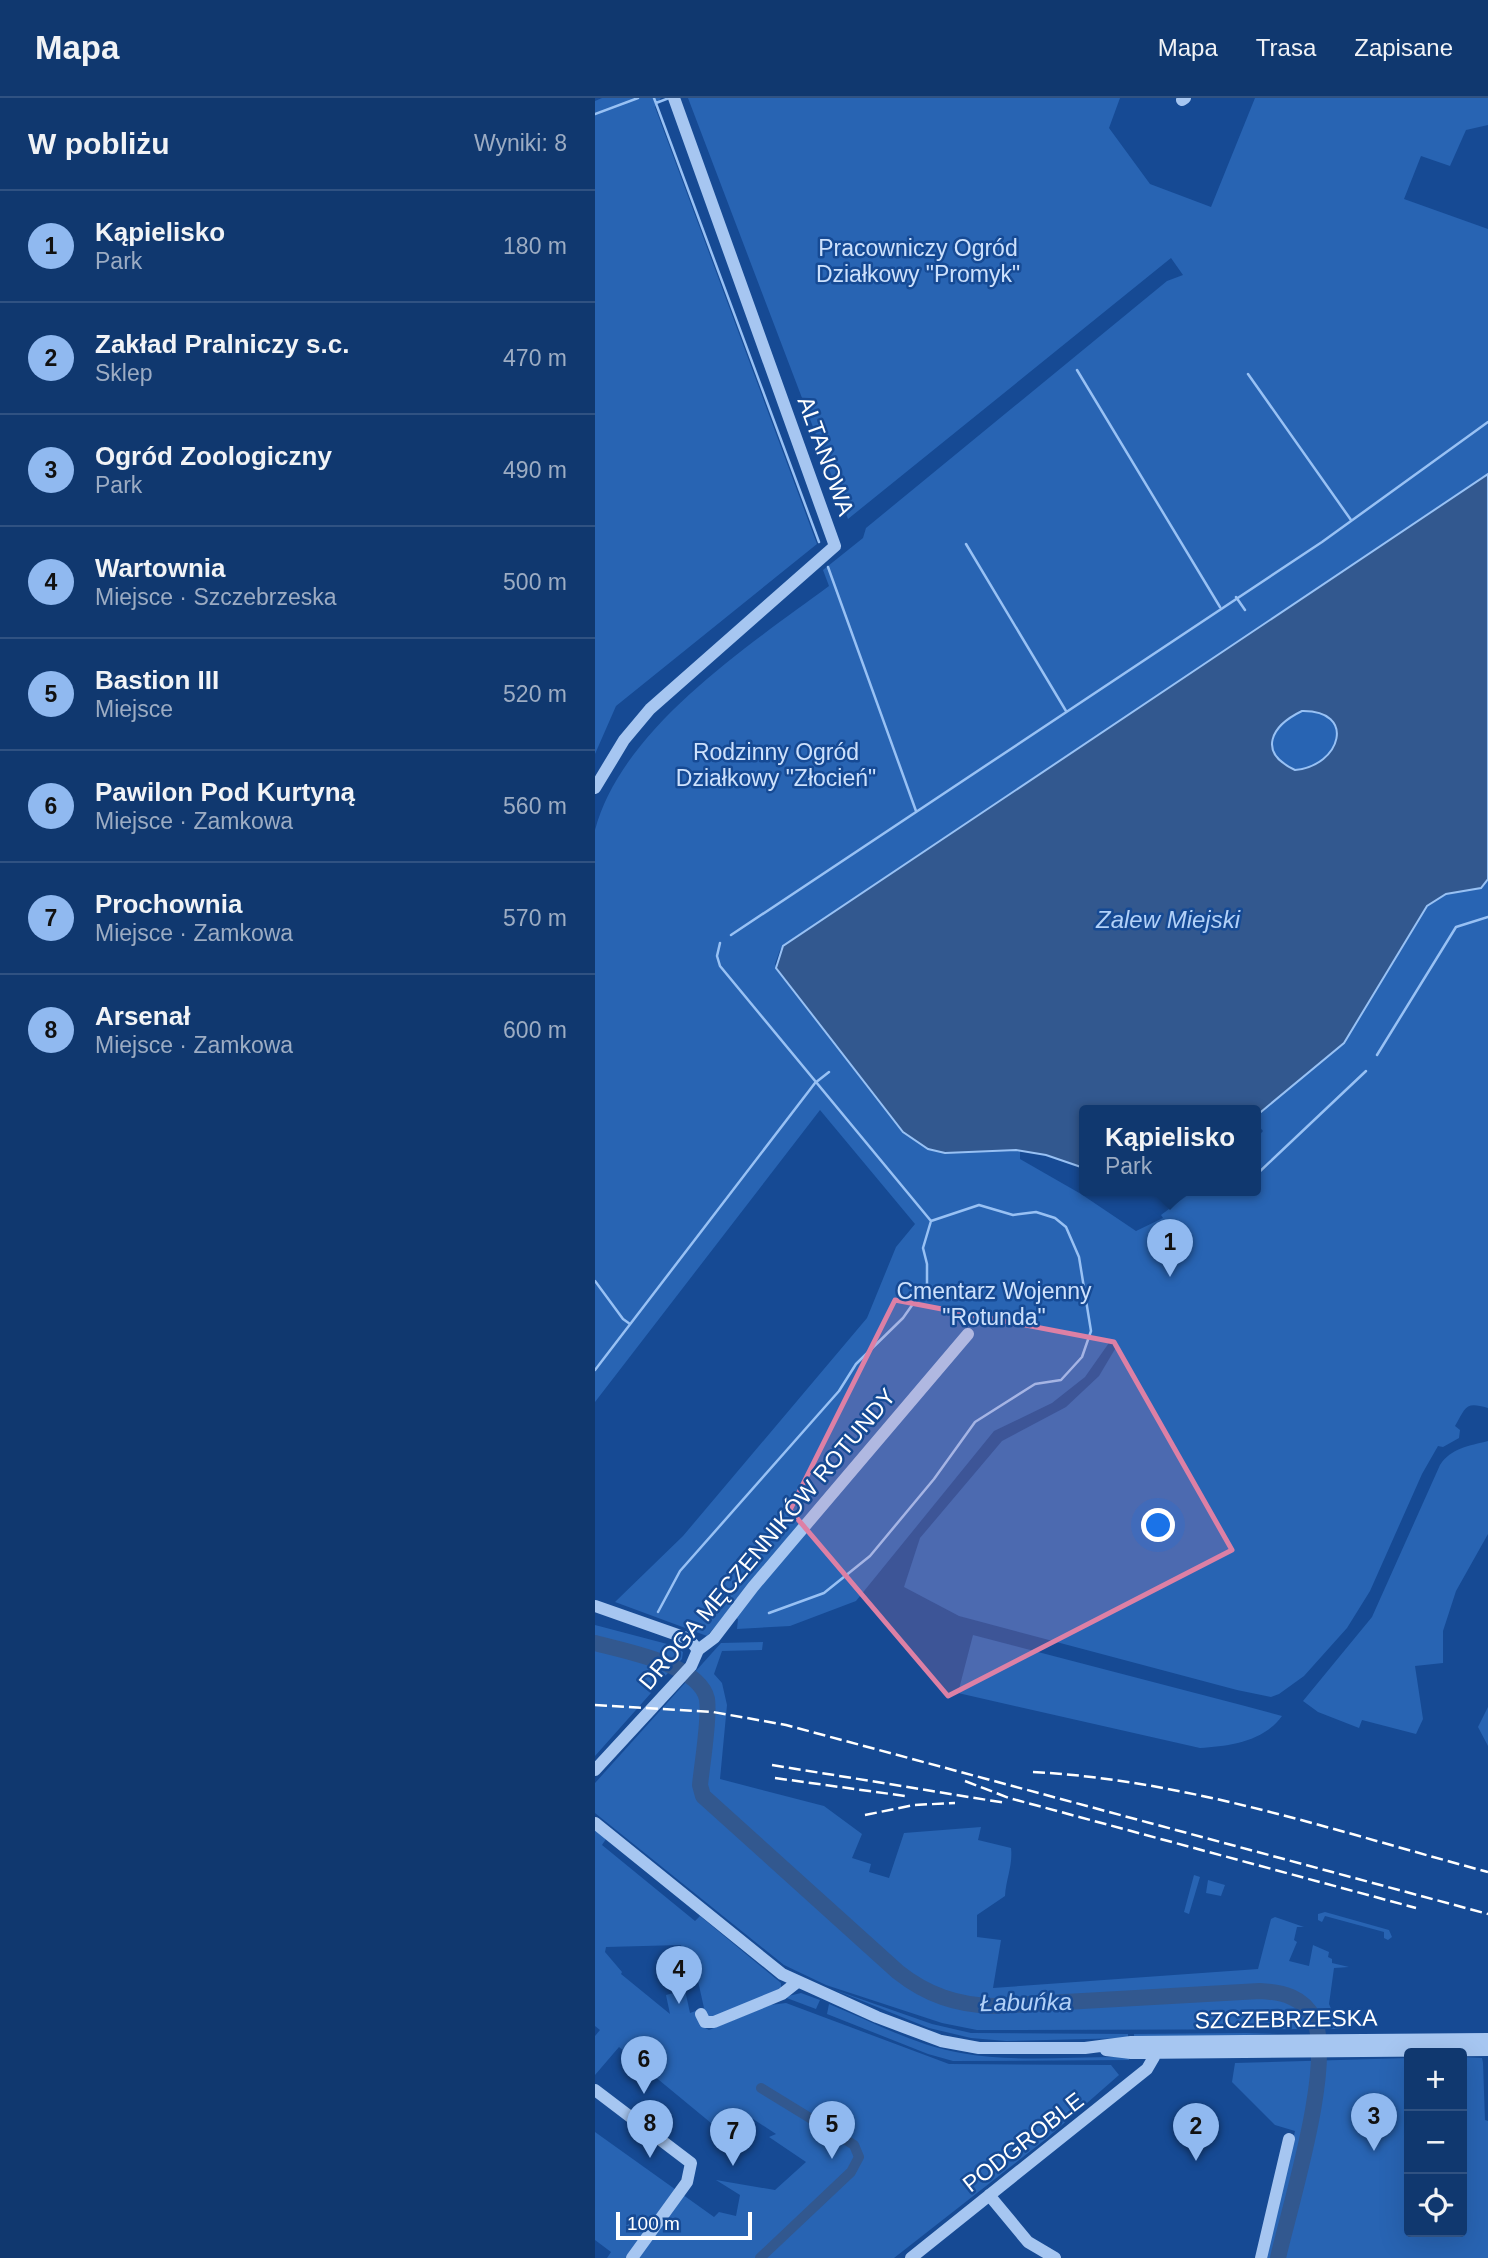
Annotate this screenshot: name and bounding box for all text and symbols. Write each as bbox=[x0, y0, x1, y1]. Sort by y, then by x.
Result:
text: Mapa bbox=[35, 29, 119, 66]
text: Mapa bbox=[1158, 34, 1218, 61]
text: Trasa bbox=[1256, 34, 1316, 61]
text: Zapisane bbox=[1354, 34, 1453, 61]
text: W pobliżu bbox=[28, 127, 170, 160]
text: Wyniki: 8 bbox=[474, 130, 567, 156]
text: Kąpielisko bbox=[95, 217, 225, 247]
text: 1 bbox=[45, 233, 57, 259]
text: 180 m bbox=[503, 233, 567, 259]
park label: Pracowniczy Ogród Działkowy "Promyk" bbox=[816, 235, 1020, 287]
text: Park bbox=[95, 248, 142, 274]
text: Zakład Pralniczy s.c. bbox=[95, 329, 349, 359]
text: 2 bbox=[45, 345, 57, 371]
text: 470 m bbox=[503, 345, 567, 371]
text: Sklep bbox=[95, 360, 153, 386]
street label: ALTANOWA bbox=[792, 393, 860, 520]
text: Ogród Zoologiczny bbox=[95, 441, 332, 471]
text: 3 bbox=[45, 457, 57, 483]
text: 490 m bbox=[503, 457, 567, 483]
text: Park bbox=[95, 472, 142, 498]
text: Wartownia bbox=[95, 553, 225, 583]
text: 4 bbox=[45, 569, 57, 595]
text: 500 m bbox=[503, 569, 567, 595]
text: Miejsce · Szczebrzeska bbox=[95, 584, 337, 610]
text: Bastion III bbox=[95, 665, 219, 695]
text: 5 bbox=[45, 681, 57, 707]
text: 520 m bbox=[503, 681, 567, 707]
text: Miejsce bbox=[95, 696, 173, 722]
park label: Rodzinny Ogród Działkowy "Złocień" bbox=[676, 739, 876, 791]
text: Pawilon Pod Kurtyną bbox=[95, 777, 355, 807]
text: 6 bbox=[45, 793, 57, 819]
text: 560 m bbox=[503, 793, 567, 819]
text: Miejsce · Zamkowa bbox=[95, 808, 293, 834]
text: Prochownia bbox=[95, 889, 242, 919]
text: 7 bbox=[45, 905, 57, 931]
text: 570 m bbox=[503, 905, 567, 931]
water label: Zalew Miejski bbox=[1095, 906, 1241, 933]
text: Miejsce · Zamkowa bbox=[95, 920, 293, 946]
text: Arsenał bbox=[95, 1001, 190, 1031]
text: 8 bbox=[45, 1017, 57, 1043]
text: 600 m bbox=[503, 1017, 567, 1043]
text: Miejsce · Zamkowa bbox=[95, 1032, 293, 1058]
popup bbox=[1079, 1105, 1261, 1196]
text: Kąpielisko bbox=[1105, 1122, 1235, 1152]
text: Park bbox=[1105, 1153, 1152, 1179]
pin: 1 bbox=[1147, 1219, 1193, 1277]
park label: Cmentarz Wojenny "Rotunda" bbox=[896, 1278, 1092, 1330]
street label: DROGA MĘCZENNIKÓW ROTUNDY bbox=[633, 1383, 901, 1695]
your location bbox=[1141, 1508, 1175, 1542]
pin: 4 bbox=[656, 1946, 702, 2004]
water label: Łabuńka bbox=[980, 1988, 1072, 2016]
street label: SZCZEBRZESKA bbox=[1194, 2004, 1378, 2034]
pin: 6 bbox=[621, 2036, 667, 2094]
map controls bbox=[1404, 2048, 1467, 2237]
button: + bbox=[1404, 2048, 1467, 2111]
street label: PODGROBLE bbox=[958, 2087, 1088, 2197]
pin: 3 bbox=[1351, 2093, 1397, 2151]
pin: 8 bbox=[627, 2100, 673, 2158]
pin: 5 bbox=[809, 2101, 855, 2159]
pin: 2 bbox=[1173, 2103, 1219, 2161]
pin: 7 bbox=[710, 2108, 756, 2166]
button: − bbox=[1404, 2111, 1467, 2174]
button: locate bbox=[1404, 2174, 1467, 2237]
scale bar bbox=[616, 2209, 753, 2241]
text: 100 m bbox=[627, 2213, 680, 2234]

